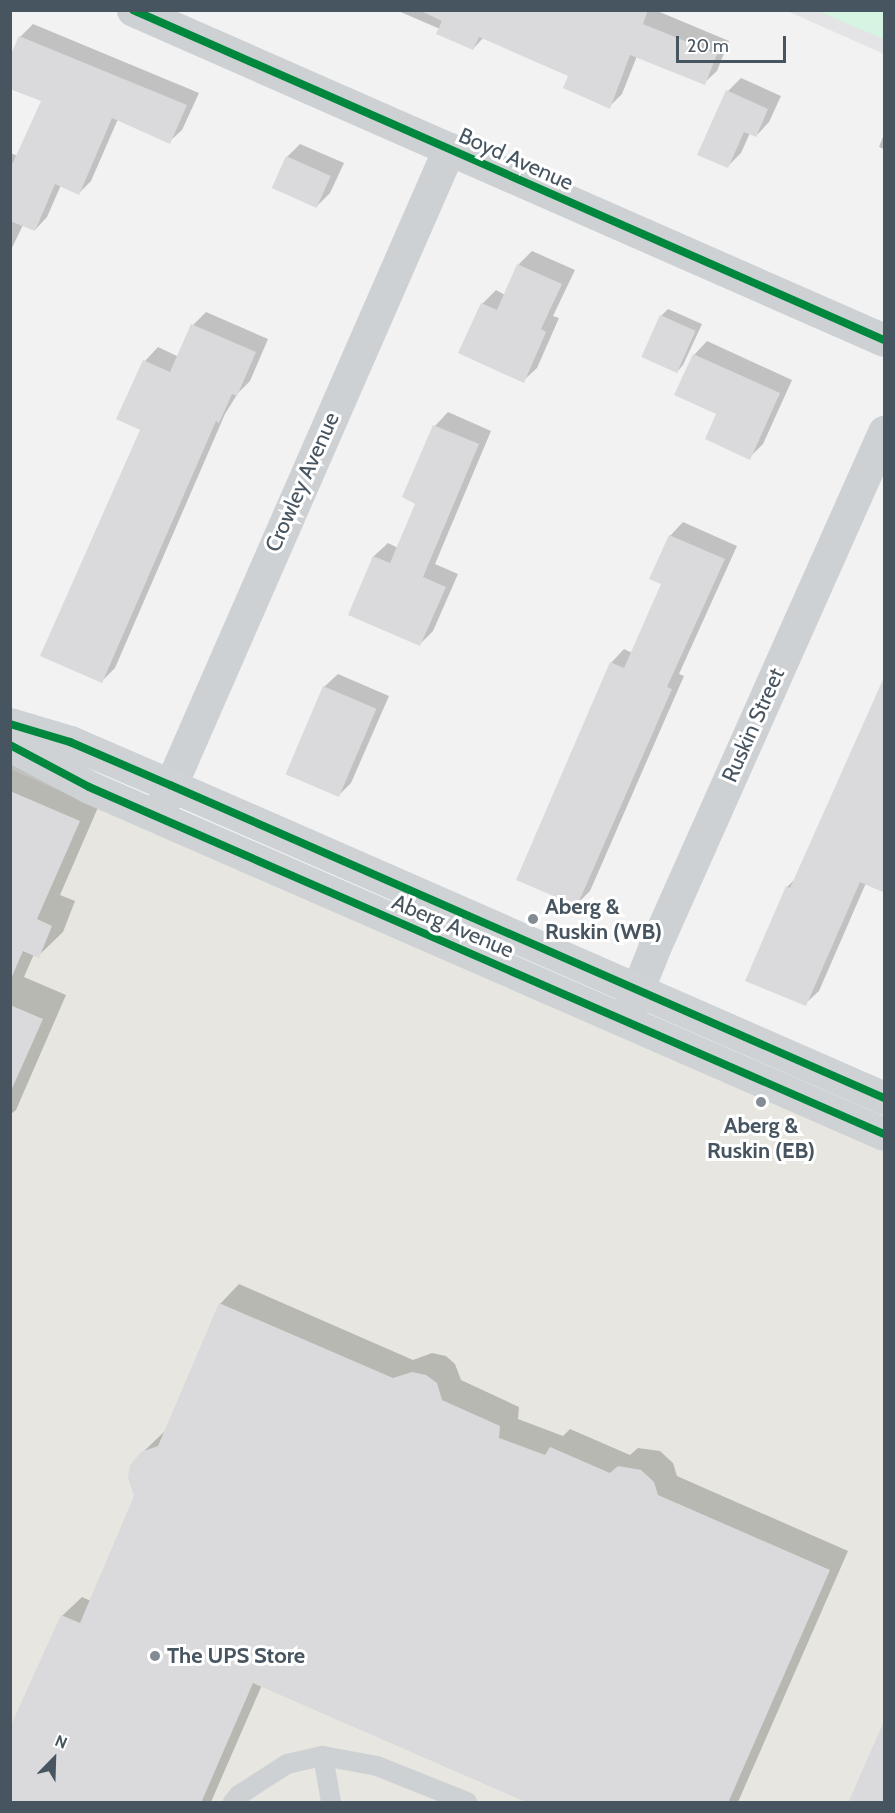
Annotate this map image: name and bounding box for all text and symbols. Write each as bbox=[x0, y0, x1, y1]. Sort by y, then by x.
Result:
scale bar bbox=[679, 24, 788, 62]
text: 20 m bbox=[687, 35, 729, 57]
street label: Boyd Avenue bbox=[455, 122, 577, 196]
street label: Crowley Avenue bbox=[259, 408, 345, 556]
street label: Ruskin Street bbox=[716, 664, 790, 786]
street label: Aberg Avenue bbox=[388, 889, 518, 963]
place label: Aberg & Ruskin (WB) bbox=[545, 893, 662, 944]
marker: Aberg & Ruskin (WB) bbox=[526, 912, 540, 926]
marker: Aberg & Ruskin (EB) bbox=[754, 1095, 768, 1109]
place label: Aberg & Ruskin (EB) bbox=[707, 1112, 815, 1164]
place label: The UPS Store bbox=[167, 1643, 305, 1669]
marker: The UPS Store bbox=[148, 1649, 162, 1663]
north arrow bbox=[24, 1729, 84, 1789]
text: N bbox=[52, 1731, 70, 1753]

